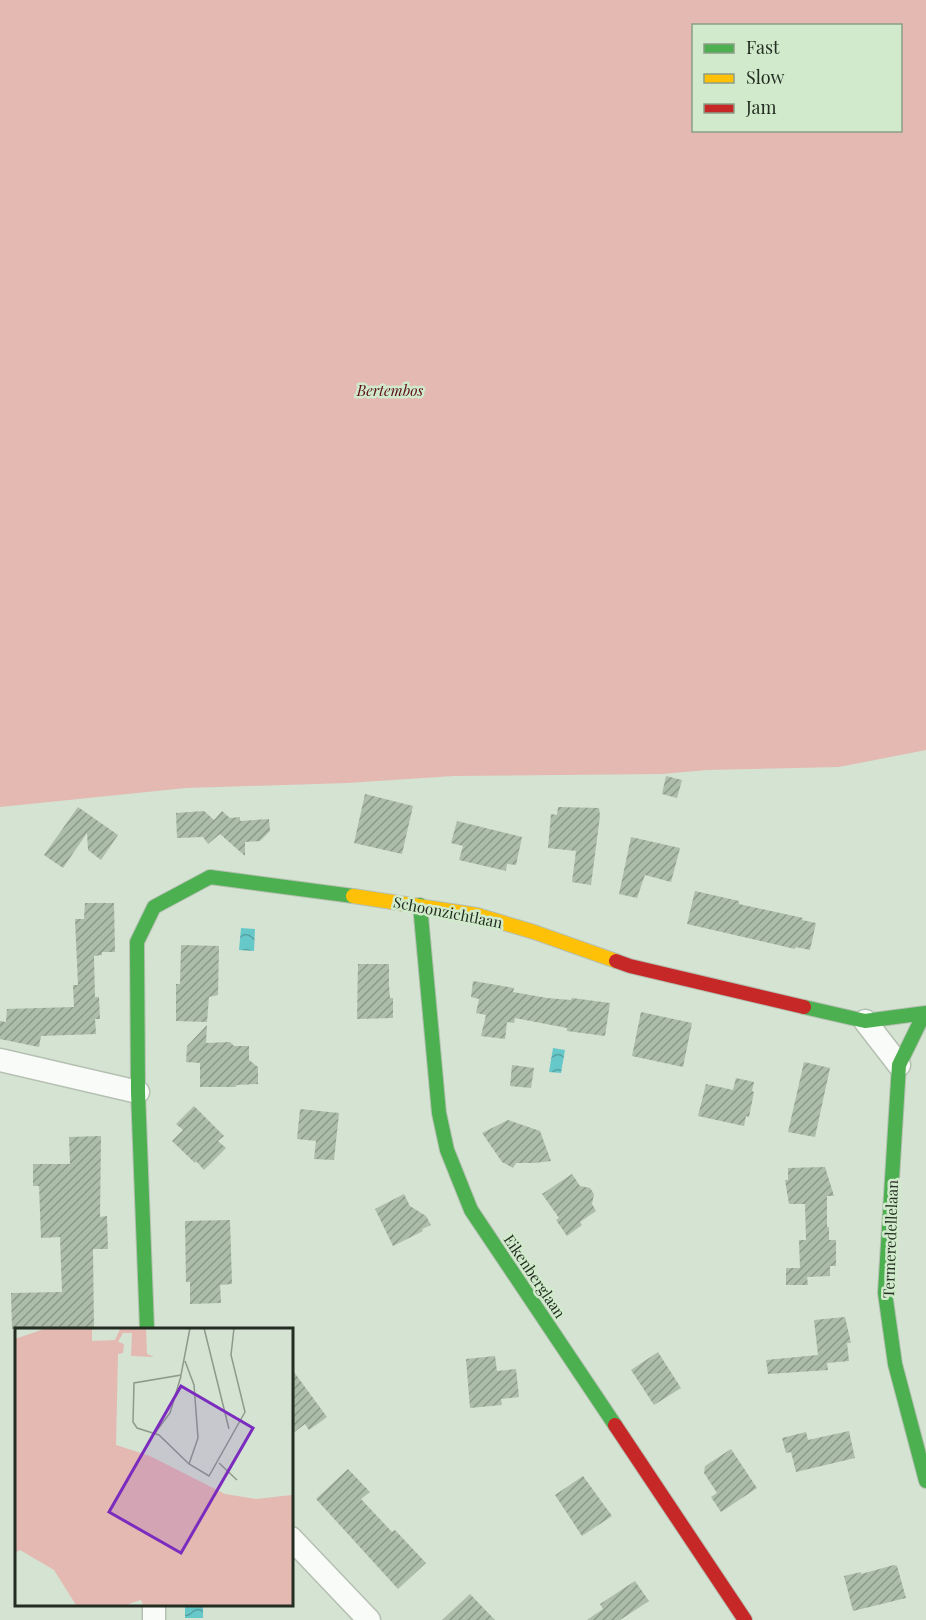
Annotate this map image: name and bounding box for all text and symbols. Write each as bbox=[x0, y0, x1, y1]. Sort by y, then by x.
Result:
legend bbox=[692, 24, 902, 132]
text: Fast bbox=[746, 35, 780, 59]
text: Slow bbox=[746, 65, 784, 89]
text: Jam bbox=[745, 95, 776, 119]
park label: Bertembos bbox=[356, 380, 424, 400]
street label: Schoonzichtlaan bbox=[392, 892, 504, 932]
street label: Termeredellelaan bbox=[878, 1179, 902, 1298]
street label: Eikenberglaan bbox=[500, 1230, 570, 1322]
inset map bbox=[15, 1328, 292, 1605]

